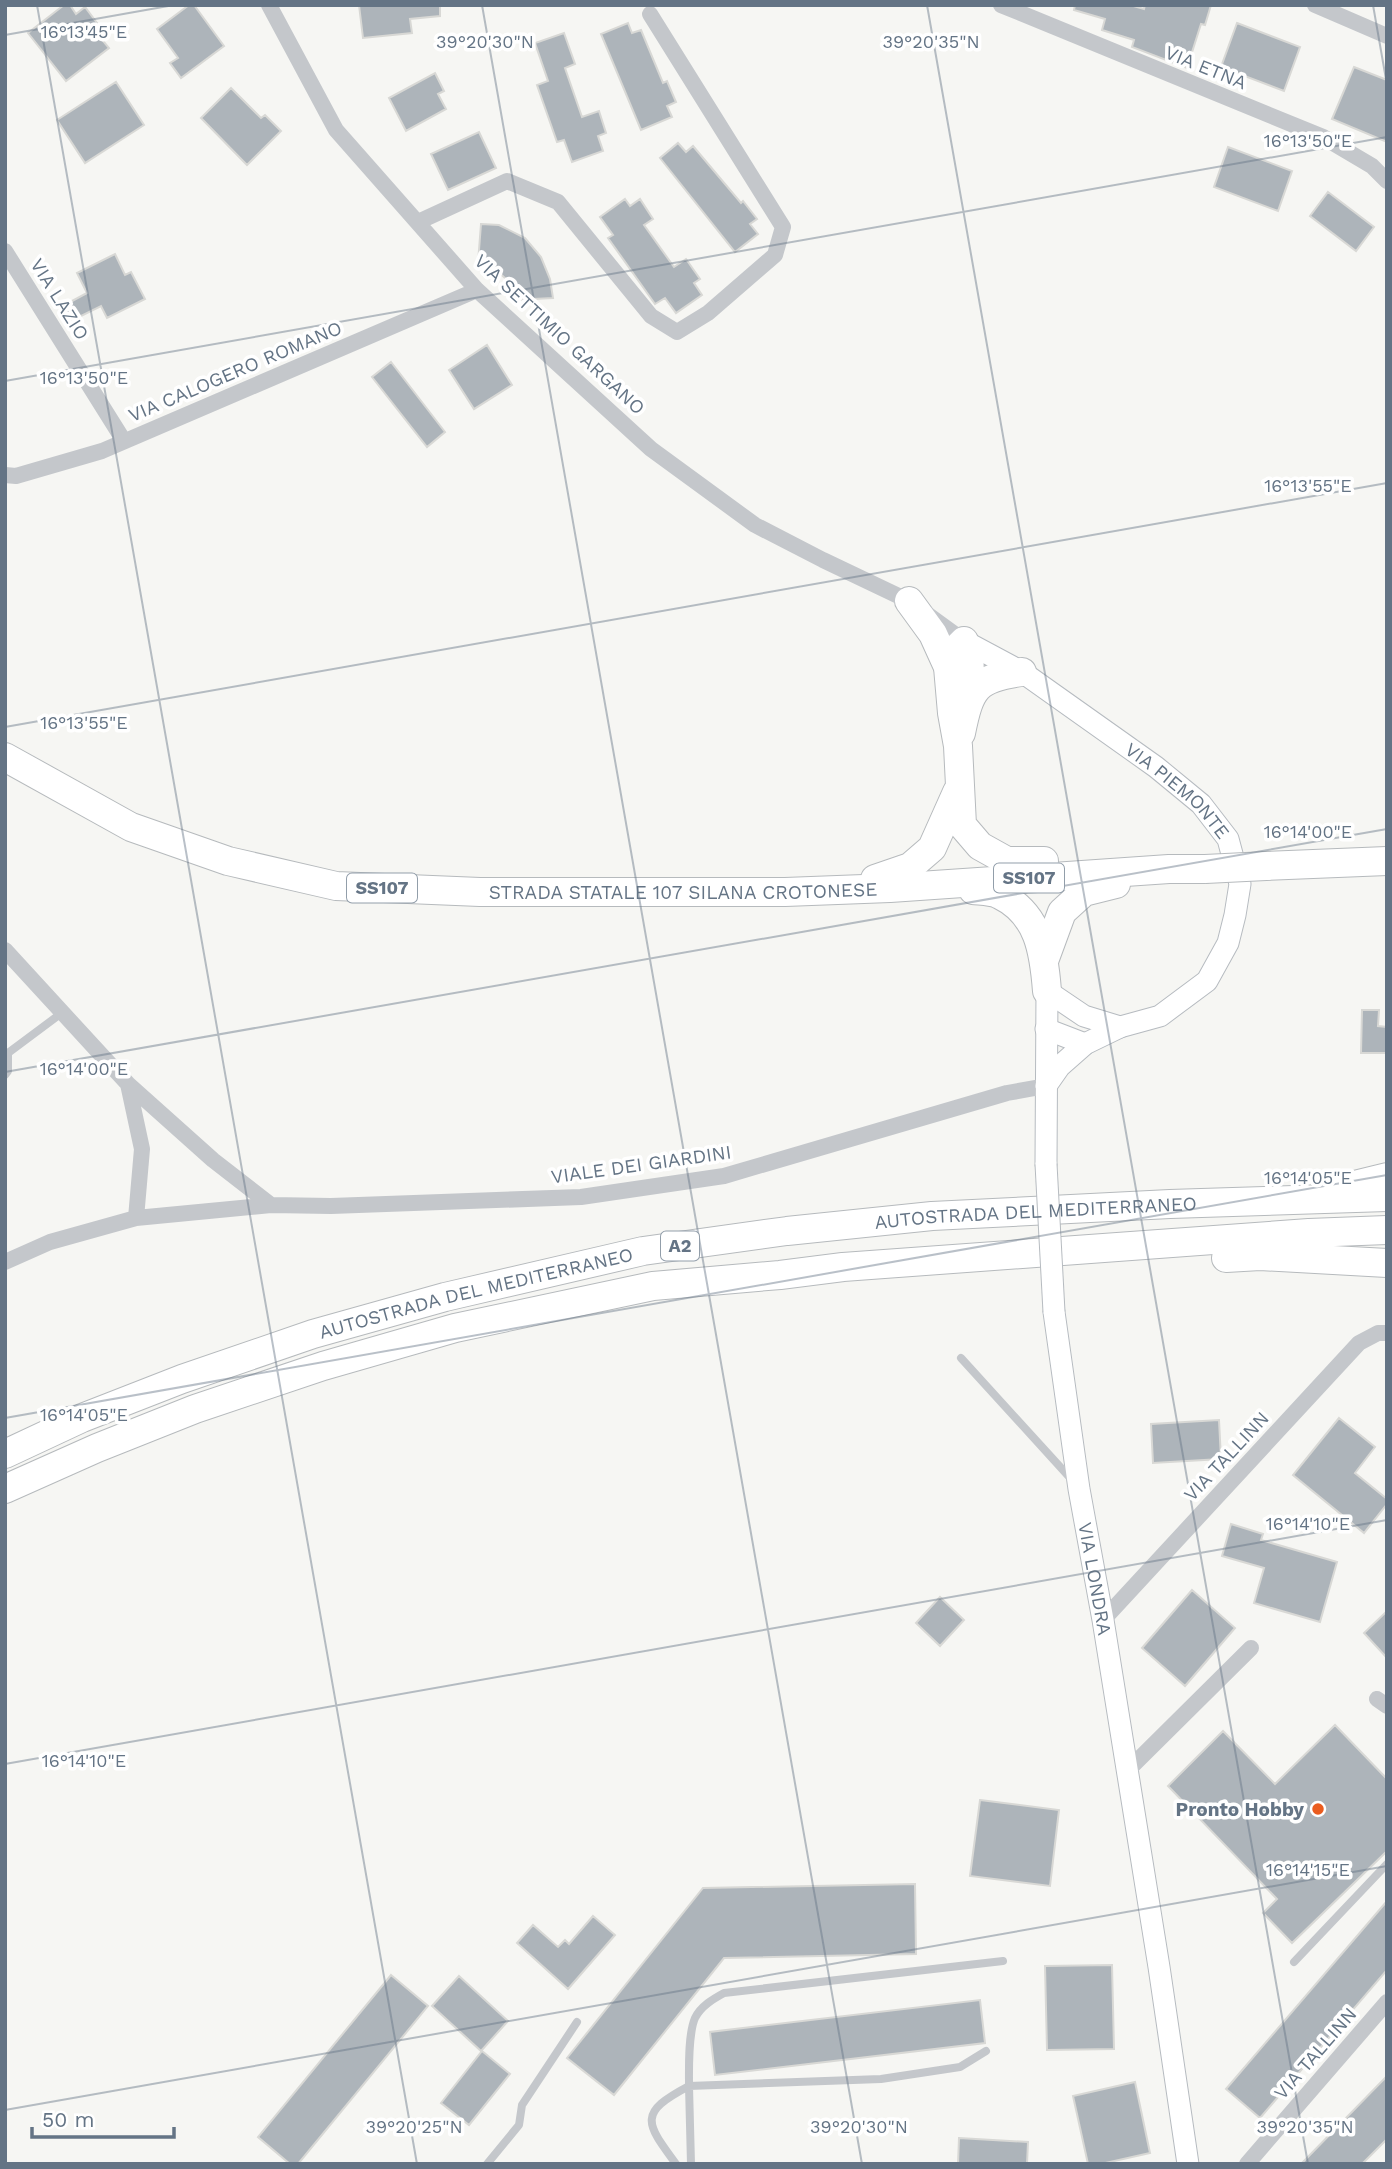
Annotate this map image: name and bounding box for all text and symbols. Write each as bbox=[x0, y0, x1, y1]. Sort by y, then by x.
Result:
text: 16°13'45"E bbox=[41, 21, 127, 42]
text: 39°20'30"N bbox=[436, 31, 534, 52]
text: 39°20'35"N bbox=[882, 31, 980, 52]
street label: VIA ETNA bbox=[1162, 41, 1251, 94]
text: 16°13'50"E bbox=[1264, 130, 1352, 151]
street label: VIA SETTIMIO GARGANO bbox=[470, 249, 650, 419]
street label: VIA LAZIO bbox=[25, 254, 94, 344]
street label: VIA CALOGERO ROMANO bbox=[125, 316, 345, 427]
text: 16°13'50"E bbox=[40, 367, 128, 388]
text: 16°13'55"E bbox=[1264, 475, 1352, 496]
text: 16°13'55"E bbox=[40, 712, 128, 733]
street label: VIA PIEMONTE bbox=[1121, 738, 1234, 843]
text: 16°14'00"E bbox=[1264, 821, 1352, 842]
road number: SS107 bbox=[994, 864, 1064, 892]
road number: SS107 bbox=[347, 874, 417, 903]
street label: STRADA STATALE 107 SILANA CROTONESE bbox=[489, 877, 878, 904]
text: 16°14'00"E bbox=[40, 1058, 128, 1079]
street label: VIALE DEI GIARDINI bbox=[549, 1140, 733, 1189]
text: 16°14'05"E bbox=[1264, 1167, 1352, 1188]
street label: AUTOSTRADA DEL MEDITERRANEO bbox=[873, 1192, 1197, 1234]
road number: A2 bbox=[661, 1232, 699, 1260]
street label: AUTOSTRADA DEL MEDITERRANEO bbox=[316, 1243, 635, 1344]
text: 16°14'05"E bbox=[40, 1404, 128, 1425]
street label: VIA TALLINN bbox=[1179, 1407, 1274, 1506]
text: 16°14'10"E bbox=[1266, 1513, 1350, 1534]
street label: VIA LONDRA bbox=[1073, 1521, 1116, 1637]
text: 16°14'10"E bbox=[42, 1750, 126, 1771]
place label: Pronto Hobby bbox=[1176, 1798, 1304, 1821]
marker: Pronto Hobby bbox=[1310, 1801, 1326, 1817]
text: 16°14'15"E bbox=[1266, 1859, 1350, 1880]
street label: VIA TALLINN bbox=[1269, 2003, 1362, 2104]
scale bar bbox=[32, 2096, 173, 2140]
text: 50 m bbox=[42, 2107, 94, 2132]
text: 39°20'25"N bbox=[365, 2116, 463, 2137]
text: 39°20'30"N bbox=[810, 2116, 908, 2137]
text: 39°20'35"N bbox=[1256, 2116, 1354, 2137]

